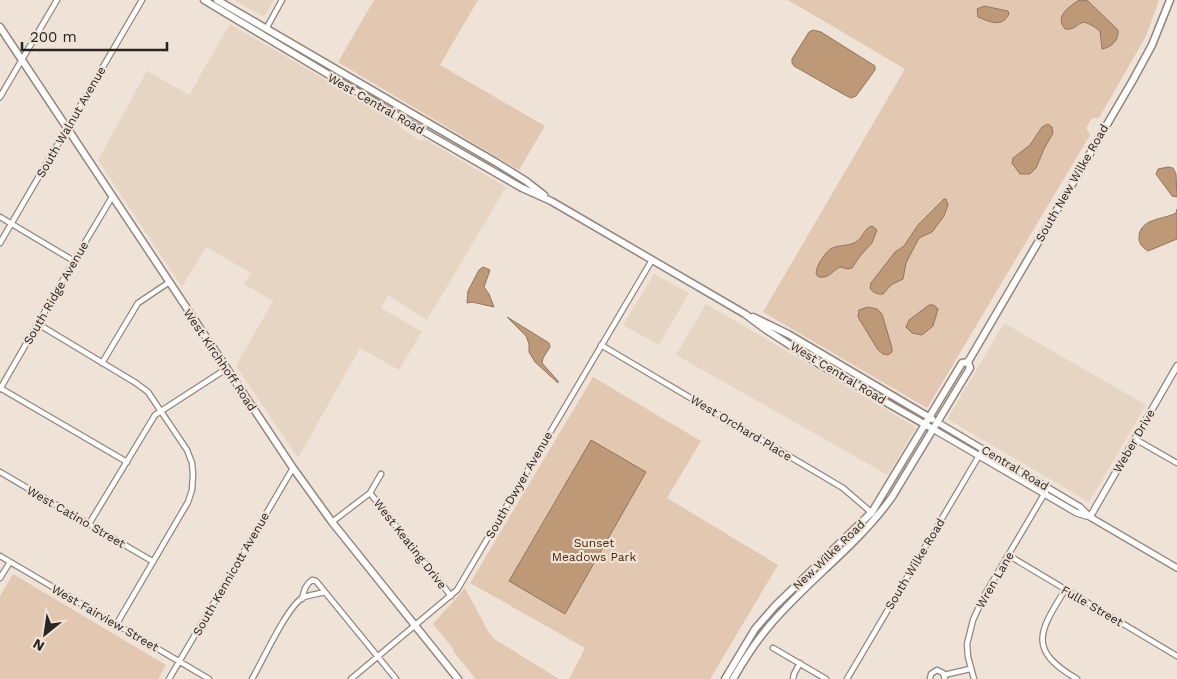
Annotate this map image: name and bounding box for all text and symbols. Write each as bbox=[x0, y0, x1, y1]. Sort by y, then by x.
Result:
scale bar bbox=[22, 20, 168, 52]
text: 200 m bbox=[30, 28, 77, 46]
street label: South Walnut Avenue bbox=[33, 64, 109, 180]
street label: West Central Road bbox=[325, 71, 427, 137]
street label: South New Wilke Road bbox=[1033, 122, 1111, 244]
street label: South Ridge Avenue bbox=[21, 239, 91, 347]
street label: West Kirchhoff Road bbox=[181, 306, 259, 414]
street label: West Central Road bbox=[788, 339, 888, 407]
street label: West Orchard Place bbox=[688, 392, 794, 464]
street label: Weber Drive bbox=[1110, 407, 1158, 475]
street label: South Dwyer Avenue bbox=[483, 429, 555, 541]
street label: Central Road bbox=[979, 443, 1051, 493]
street label: West Catino Street bbox=[24, 483, 128, 551]
street label: West Keating Drive bbox=[371, 496, 450, 592]
street label: South Kennicott Avenue bbox=[190, 510, 272, 638]
street label: South Wilke Road bbox=[882, 516, 948, 612]
street label: New Wilke Road bbox=[790, 517, 868, 593]
park label: Sunset Meadows Park bbox=[552, 536, 636, 564]
street label: Wren Lane bbox=[973, 549, 1017, 611]
street label: West Fairview Street bbox=[49, 582, 161, 654]
street label: Fulle Street bbox=[1059, 583, 1125, 629]
north arrow bbox=[20, 609, 70, 659]
text: N bbox=[30, 636, 47, 655]

